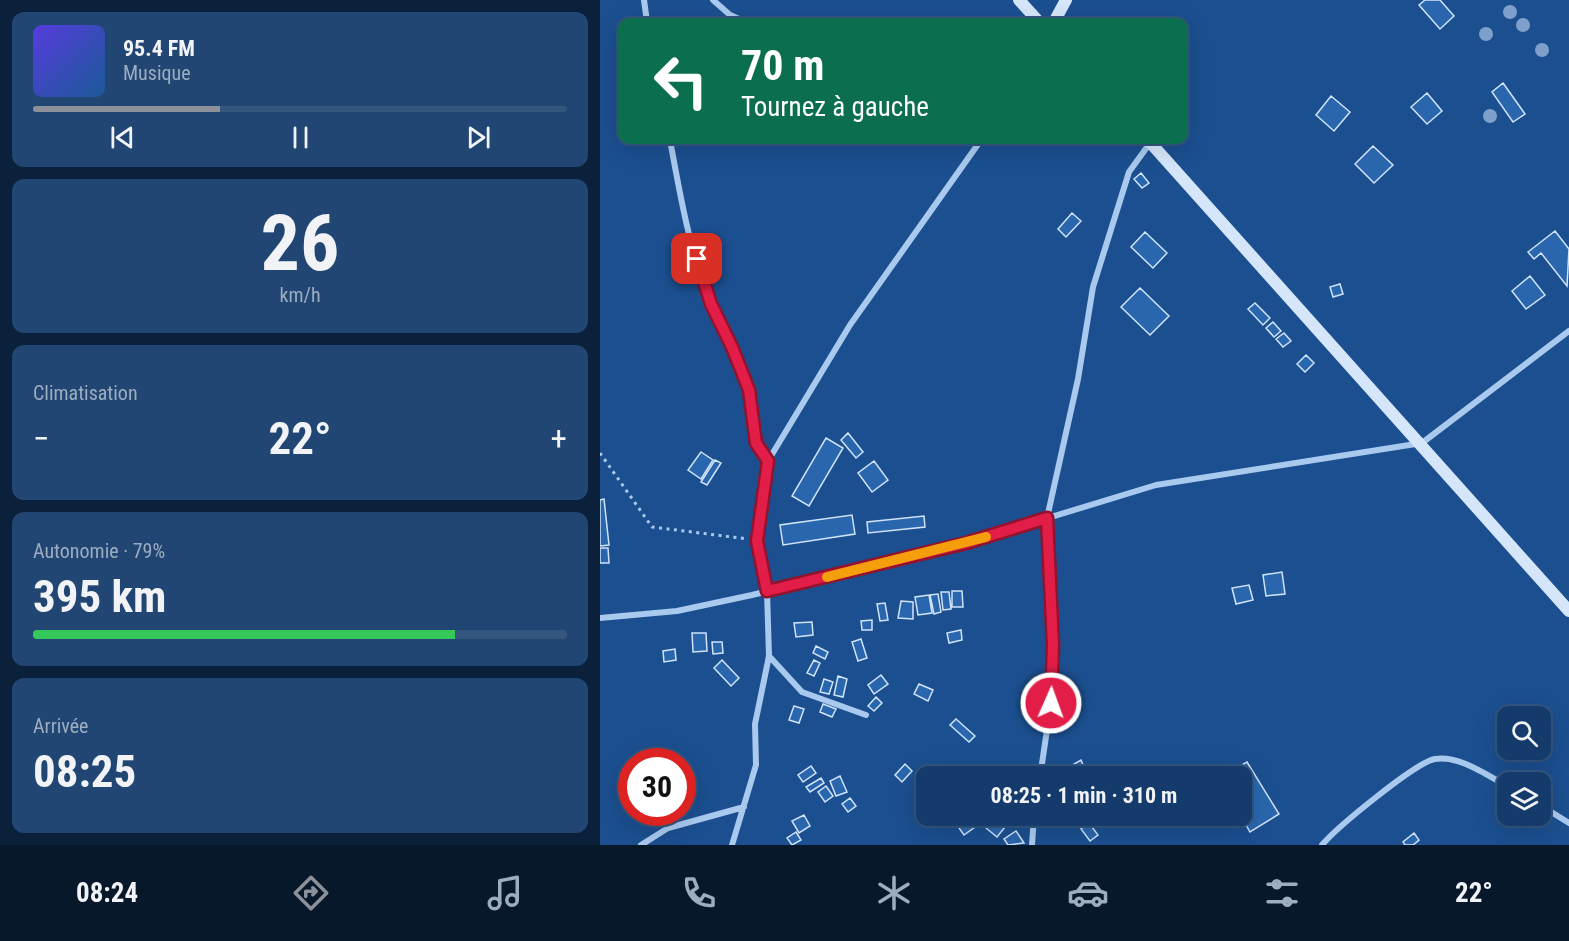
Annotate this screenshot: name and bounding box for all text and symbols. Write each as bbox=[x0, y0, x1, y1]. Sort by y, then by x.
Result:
text: 95.4 FM bbox=[123, 36, 195, 61]
text: 70 m bbox=[741, 41, 824, 90]
icon: left bbox=[642, 42, 720, 120]
text: Musique bbox=[123, 61, 191, 85]
text: Tournez à gauche bbox=[741, 91, 929, 123]
icon: previous bbox=[106, 121, 139, 154]
icon: pause bbox=[284, 121, 317, 154]
icon: next bbox=[462, 121, 495, 154]
text: 26 bbox=[261, 198, 339, 289]
pin bbox=[671, 233, 722, 284]
icon: arrive bbox=[680, 242, 713, 275]
text: km/h bbox=[279, 283, 321, 307]
text: Climatisation bbox=[33, 381, 138, 405]
text: 22° bbox=[269, 412, 332, 465]
text: − bbox=[33, 419, 50, 458]
text: + bbox=[551, 419, 567, 458]
text: Autonomie · 79% bbox=[33, 539, 165, 563]
text: 395 km bbox=[33, 570, 166, 623]
position arrow bbox=[1019, 671, 1083, 735]
map controls bbox=[1497, 706, 1551, 826]
button: search bbox=[1497, 706, 1551, 760]
text: Arrivée bbox=[33, 714, 89, 738]
text: 08:25 bbox=[33, 745, 136, 798]
speed limit sign: 30 bbox=[618, 748, 696, 826]
button: layers bbox=[1497, 772, 1551, 826]
text: 08:25 · 1 min · 310 m bbox=[991, 783, 1177, 808]
icon: directions bbox=[290, 872, 332, 914]
icon: music bbox=[484, 872, 526, 914]
icon: phone bbox=[678, 872, 720, 914]
icon: climate bbox=[873, 872, 915, 914]
icon: car bbox=[1067, 872, 1109, 914]
icon: filters bbox=[1261, 872, 1303, 914]
text: 08:24 bbox=[76, 877, 138, 909]
text: 22° bbox=[1455, 877, 1493, 909]

